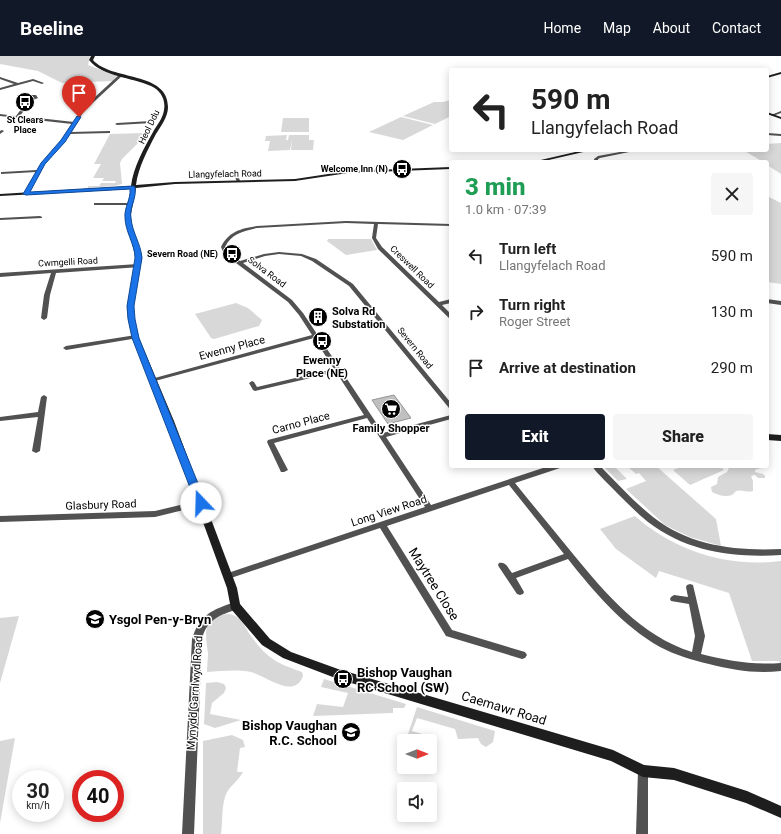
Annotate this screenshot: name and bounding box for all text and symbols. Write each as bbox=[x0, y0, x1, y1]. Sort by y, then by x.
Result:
text: Beeline bbox=[20, 17, 84, 40]
text: Home bbox=[543, 20, 581, 36]
text: Map bbox=[603, 20, 631, 36]
text: About bbox=[653, 20, 690, 36]
text: Contact bbox=[712, 20, 761, 36]
pin bbox=[62, 76, 96, 117]
icon: arrive bbox=[68, 82, 90, 104]
text: 590 m bbox=[531, 83, 610, 116]
icon: left bbox=[465, 84, 517, 136]
bus stop icon: St Clears Place bbox=[14, 91, 36, 113]
street label: Heol Ddu bbox=[136, 108, 162, 146]
place label: St Clears Place bbox=[7, 115, 44, 135]
text: Llangyfelach Road bbox=[531, 117, 678, 138]
bus stop icon: Welcome Inn (N) bbox=[391, 158, 413, 180]
place label: Welcome Inn (N) bbox=[321, 164, 388, 175]
street label: Llangyfelach Road bbox=[188, 168, 262, 180]
text: 3 min bbox=[465, 173, 526, 201]
button: close bbox=[711, 173, 753, 215]
text: 1.0 km · 07:39 bbox=[465, 202, 546, 217]
text: Turn left bbox=[499, 240, 556, 258]
bus stop icon: Severn Road (NE) bbox=[221, 243, 243, 265]
street label: Creswell Road bbox=[388, 244, 436, 290]
icon: left bbox=[465, 245, 487, 267]
text: 590 m bbox=[711, 247, 753, 265]
place label: Severn Road (NE) bbox=[147, 249, 218, 260]
street label: Cwmgelli Road bbox=[38, 255, 98, 269]
street label: Solva Road bbox=[246, 255, 288, 289]
text: Llangyfelach Road bbox=[499, 258, 605, 273]
text: Turn right bbox=[499, 296, 565, 314]
icon: right bbox=[465, 301, 487, 323]
text: 130 m bbox=[711, 303, 753, 321]
place label: Solva Rd Substation bbox=[332, 305, 385, 331]
building icon: Solva Rd Substation bbox=[307, 306, 329, 328]
text: Roger Street bbox=[499, 314, 571, 329]
street label: Severn Road bbox=[395, 325, 435, 371]
bus stop icon: Ewenny Place (NE) bbox=[311, 330, 333, 352]
street label: Ewenny Place bbox=[198, 333, 266, 363]
place label: Ewenny Place (NE) bbox=[296, 354, 348, 380]
icon: arrive bbox=[465, 357, 487, 379]
text: Arrive at destination bbox=[499, 359, 636, 377]
text: 290 m bbox=[711, 359, 753, 377]
supermarket icon: Family Shopper bbox=[380, 398, 402, 420]
street label: Carno Place bbox=[271, 409, 331, 437]
button: Exit bbox=[465, 414, 605, 460]
button: Share bbox=[613, 414, 753, 460]
place label: Family Shopper bbox=[353, 422, 429, 435]
position arrow bbox=[180, 482, 222, 524]
street label: Long View Road bbox=[349, 493, 429, 529]
street label: Glasbury Road bbox=[65, 497, 137, 513]
street label: Maytree Close bbox=[406, 545, 462, 623]
school or university icon: Ysgol Pen-y-Bryn bbox=[84, 608, 106, 630]
place label: Ysgol Pen-y-Bryn bbox=[109, 612, 211, 627]
street label: Mynydd Garnlwyd Road bbox=[185, 635, 205, 751]
place label: Bishop Vaughan RC School (SW) bbox=[357, 665, 452, 695]
bus stop icon: Bishop Vaughan RC School (SW) bbox=[332, 668, 354, 690]
street label: Caemawr Road bbox=[460, 688, 548, 728]
place label: Bishop Vaughan R.C. School bbox=[242, 718, 337, 748]
school or university icon: Bishop Vaughan R.C. School bbox=[340, 721, 362, 743]
north arrow bbox=[397, 734, 437, 774]
map controls bbox=[397, 734, 437, 822]
speed limit sign: 40 bbox=[72, 770, 124, 822]
text: 30 bbox=[27, 779, 49, 803]
button: sound bbox=[397, 782, 437, 822]
text: km/h bbox=[26, 800, 50, 811]

